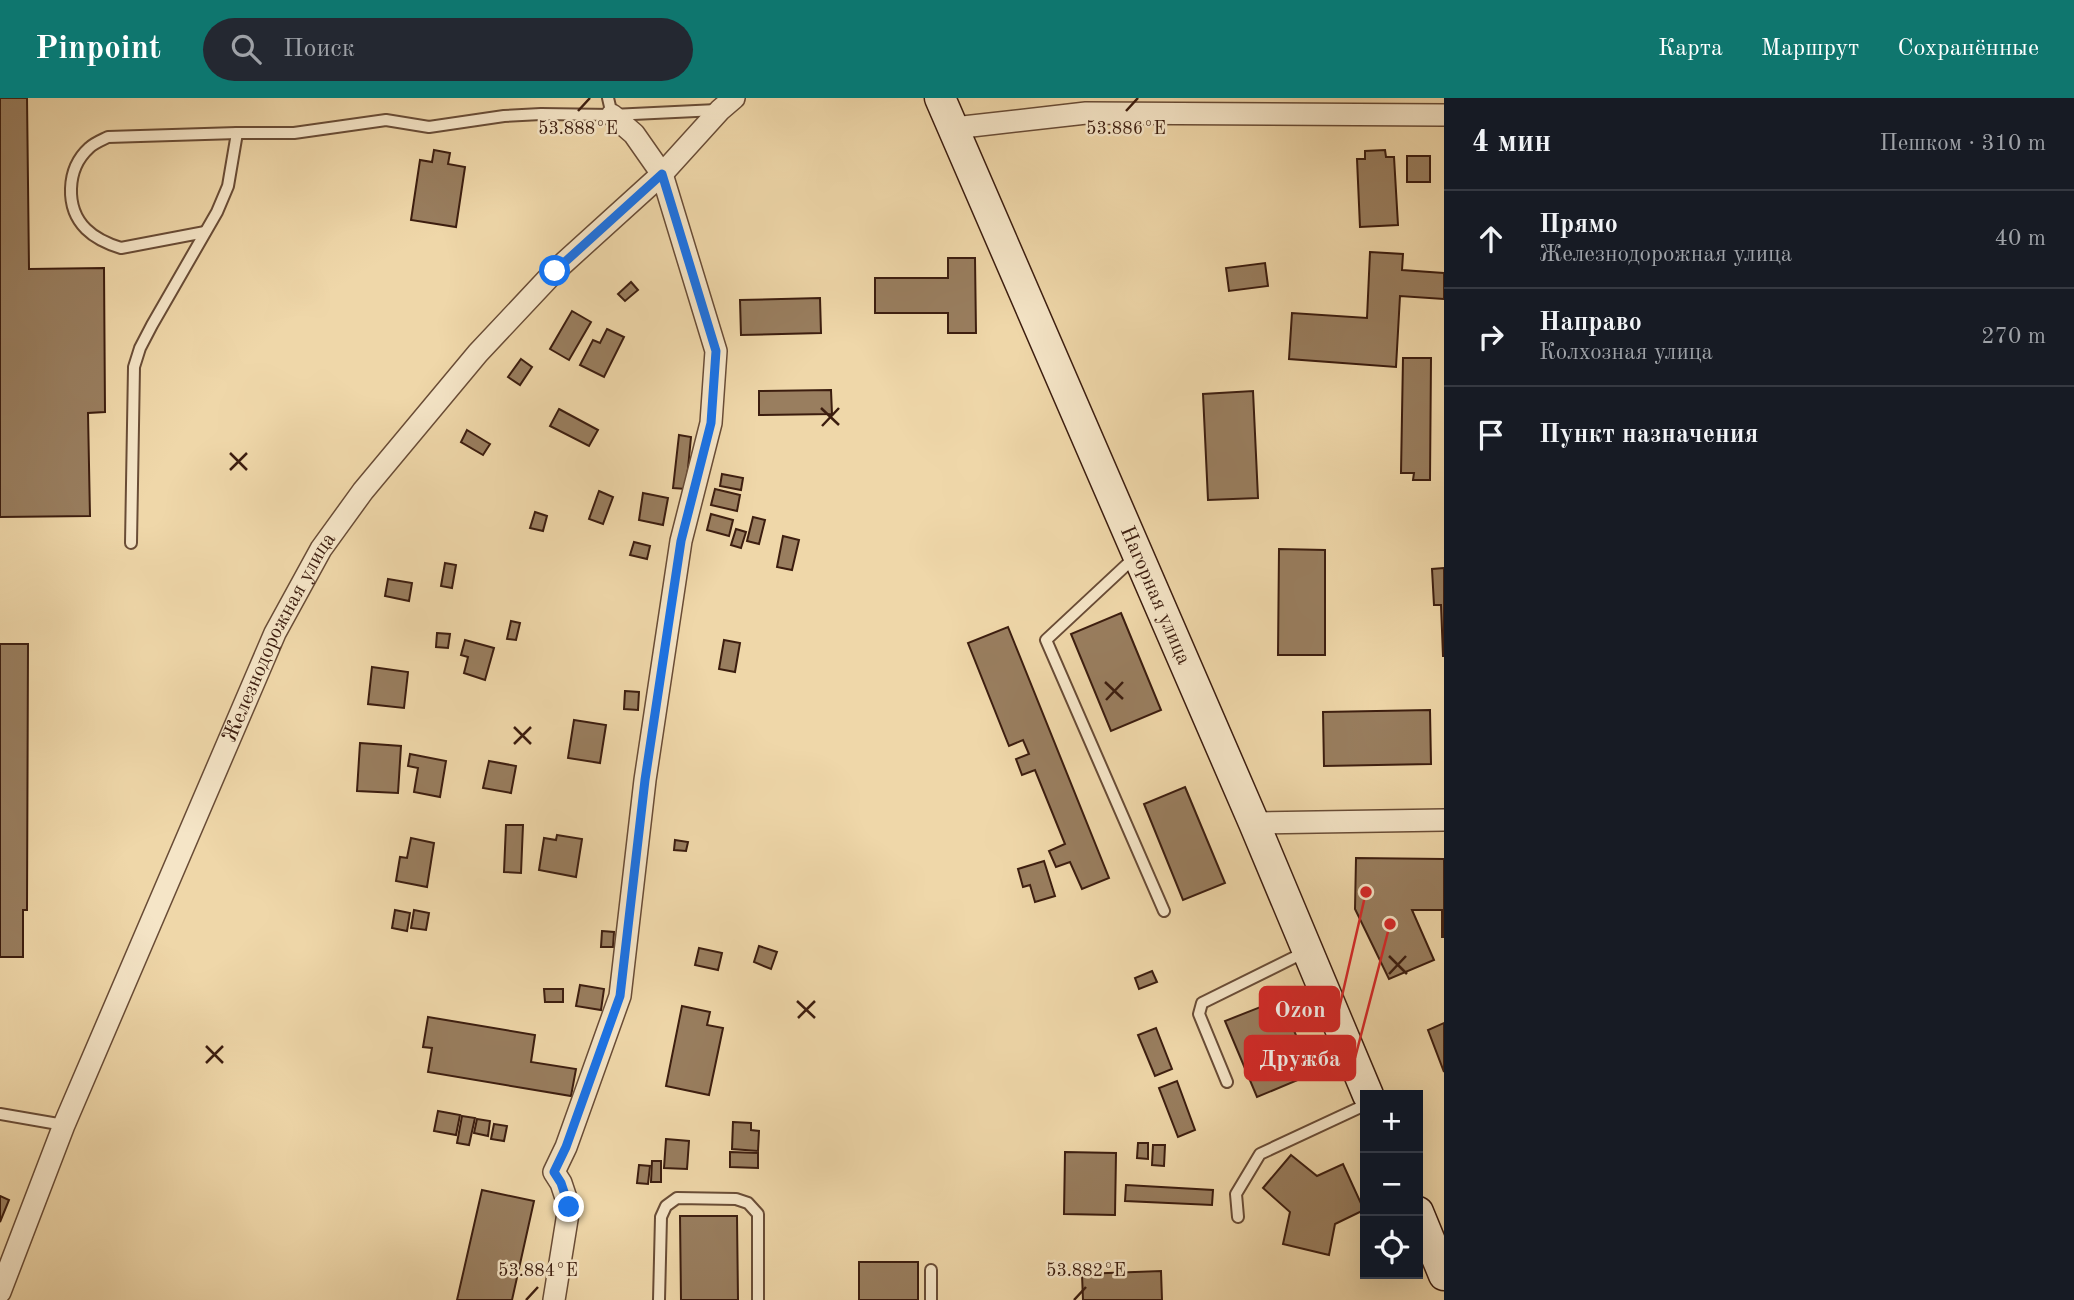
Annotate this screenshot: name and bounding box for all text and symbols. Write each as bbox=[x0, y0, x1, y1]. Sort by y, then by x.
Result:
search box bbox=[203, 18, 693, 81]
icon: search bbox=[227, 30, 265, 68]
text: Pinpoint bbox=[35, 33, 161, 66]
text: Поиск bbox=[283, 36, 355, 62]
text: Карта bbox=[1658, 37, 1723, 61]
text: Маршрут bbox=[1761, 37, 1859, 61]
text: Сохранённые bbox=[1897, 37, 2039, 61]
text: 53.888°E bbox=[538, 120, 618, 138]
text: 53.886°E bbox=[1086, 120, 1166, 138]
text: 4 мин bbox=[1472, 128, 1551, 158]
text: Пешком · 310 m bbox=[1880, 132, 2046, 155]
text: Прямо bbox=[1539, 212, 1618, 238]
icon: ahead bbox=[1472, 220, 1510, 258]
text: 40 m bbox=[1995, 227, 2046, 250]
text: Железнодорожная улица bbox=[1539, 243, 1792, 266]
route start bbox=[539, 255, 570, 286]
text: Направо bbox=[1539, 310, 1642, 336]
icon: right bbox=[1472, 318, 1510, 356]
text: 270 m bbox=[1981, 325, 2046, 348]
text: Колхозная улица bbox=[1539, 341, 1713, 364]
icon: arrive bbox=[1472, 416, 1510, 454]
text: Пункт назначения bbox=[1539, 422, 1758, 448]
street label: Нагорная улица bbox=[1116, 523, 1195, 668]
street label: Железнодорожная улица bbox=[219, 529, 340, 745]
callout: Ozon bbox=[1260, 987, 1339, 1031]
text: Ozon bbox=[1274, 999, 1326, 1022]
callout: Дружба bbox=[1245, 1036, 1355, 1080]
text: Дружба bbox=[1259, 1048, 1341, 1071]
map controls bbox=[1360, 1090, 1423, 1279]
button: + bbox=[1360, 1090, 1423, 1153]
button: − bbox=[1360, 1153, 1423, 1216]
route end bbox=[553, 1191, 584, 1222]
button: locate bbox=[1360, 1216, 1423, 1279]
text: 53.884°E bbox=[498, 1262, 578, 1280]
text: 53.882°E bbox=[1046, 1262, 1126, 1280]

